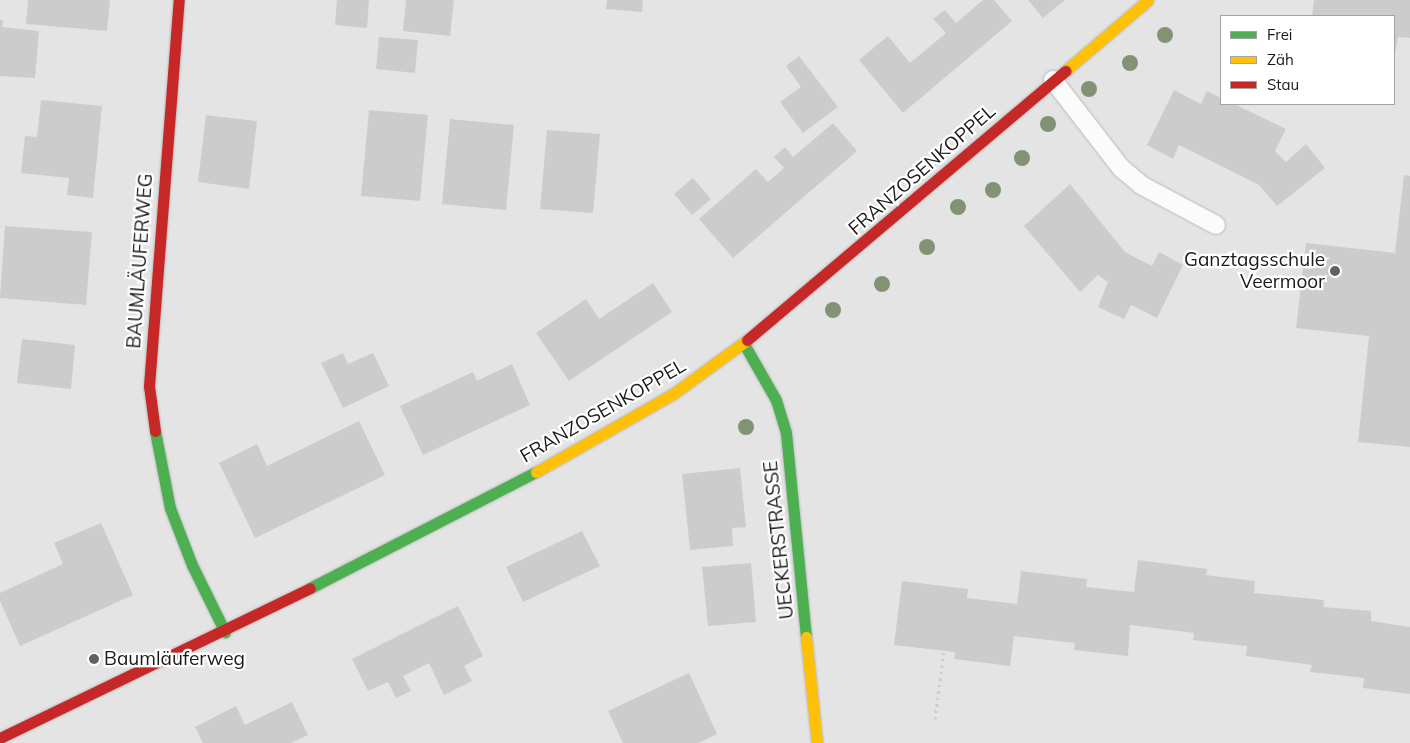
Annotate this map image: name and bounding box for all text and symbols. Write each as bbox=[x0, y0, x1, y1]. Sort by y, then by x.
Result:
legend bbox=[1220, 15, 1395, 105]
text: Frei bbox=[1267, 25, 1292, 44]
text: Zäh bbox=[1267, 50, 1294, 69]
text: Stau bbox=[1267, 75, 1299, 94]
street label: FRANZOSENKOPPEL bbox=[844, 100, 1000, 240]
street label: BAUMLÄUFERWEG bbox=[123, 173, 157, 349]
place label: Ganztagsschule Veermoor bbox=[1184, 249, 1325, 293]
marker: Ganztagsschule Veermoor bbox=[1329, 265, 1341, 277]
street label: FRANZOSENKOPPEL bbox=[516, 354, 690, 468]
street label: UECKERSTRASSE bbox=[759, 460, 799, 620]
place label: Baumläuferweg bbox=[104, 648, 245, 670]
marker: Baumläuferweg bbox=[88, 653, 100, 665]

